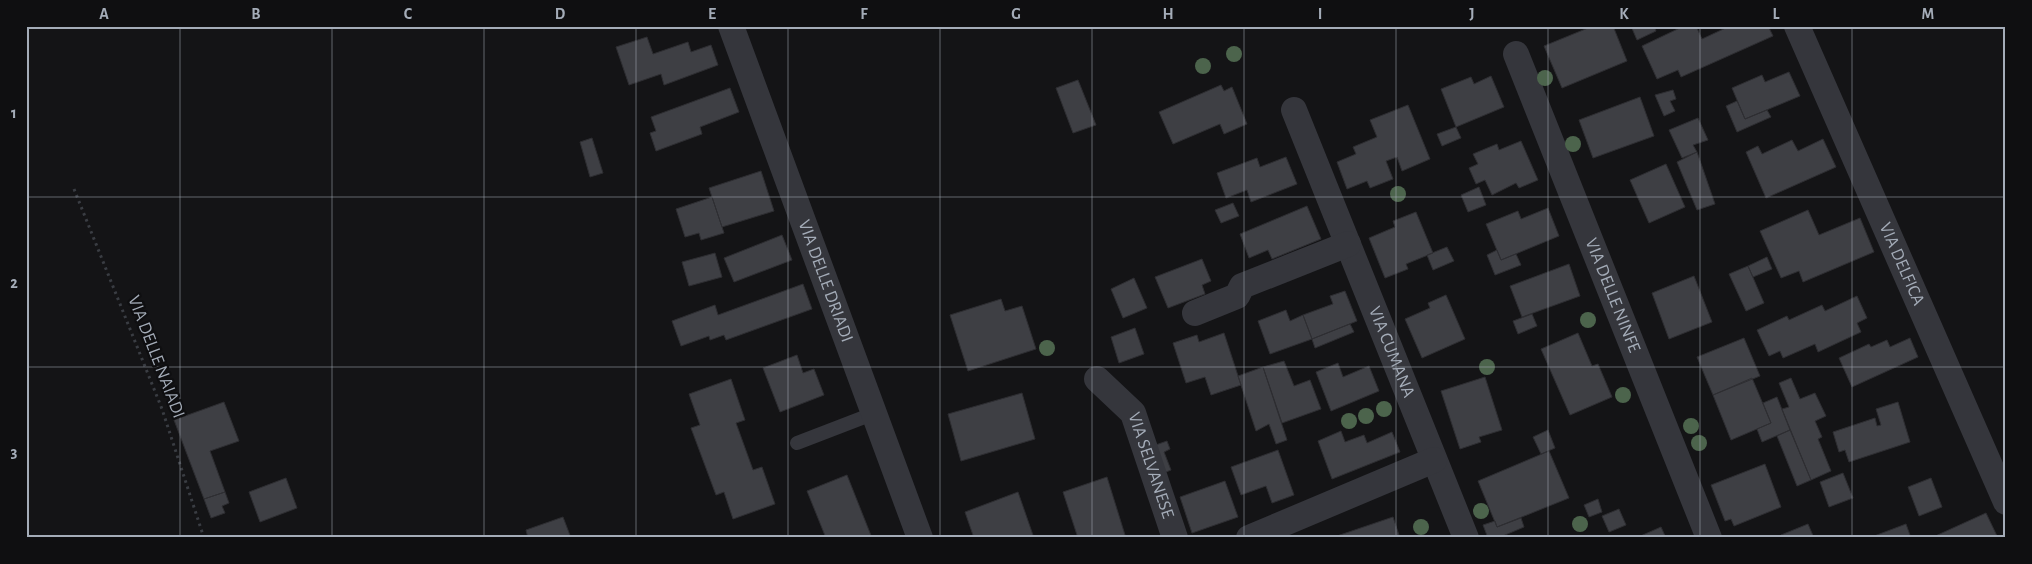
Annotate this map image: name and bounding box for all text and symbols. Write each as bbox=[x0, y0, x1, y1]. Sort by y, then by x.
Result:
text: A bbox=[99, 6, 109, 22]
text: B bbox=[251, 6, 261, 22]
text: C bbox=[404, 6, 413, 22]
text: D bbox=[555, 6, 566, 22]
text: E bbox=[708, 6, 716, 22]
text: F bbox=[860, 6, 868, 22]
text: G bbox=[1011, 6, 1021, 22]
text: H bbox=[1162, 6, 1174, 22]
text: I bbox=[1318, 6, 1322, 22]
text: J bbox=[1469, 6, 1475, 22]
text: K bbox=[1619, 6, 1629, 22]
text: L bbox=[1773, 6, 1780, 22]
text: M bbox=[1922, 6, 1934, 22]
text: 1 bbox=[11, 105, 17, 121]
street label: VIA DELLE DRIADI bbox=[794, 218, 856, 345]
street label: VIA DELFICA bbox=[1876, 220, 1928, 309]
street label: VIA DELLE NINFE bbox=[1581, 236, 1643, 355]
text: 2 bbox=[10, 275, 18, 291]
street label: VIA DELLE NAIADI bbox=[124, 293, 188, 421]
street label: VIA CUMANA bbox=[1365, 304, 1418, 401]
street label: VIA SELVANESE bbox=[1125, 410, 1177, 521]
text: 3 bbox=[11, 444, 18, 460]

